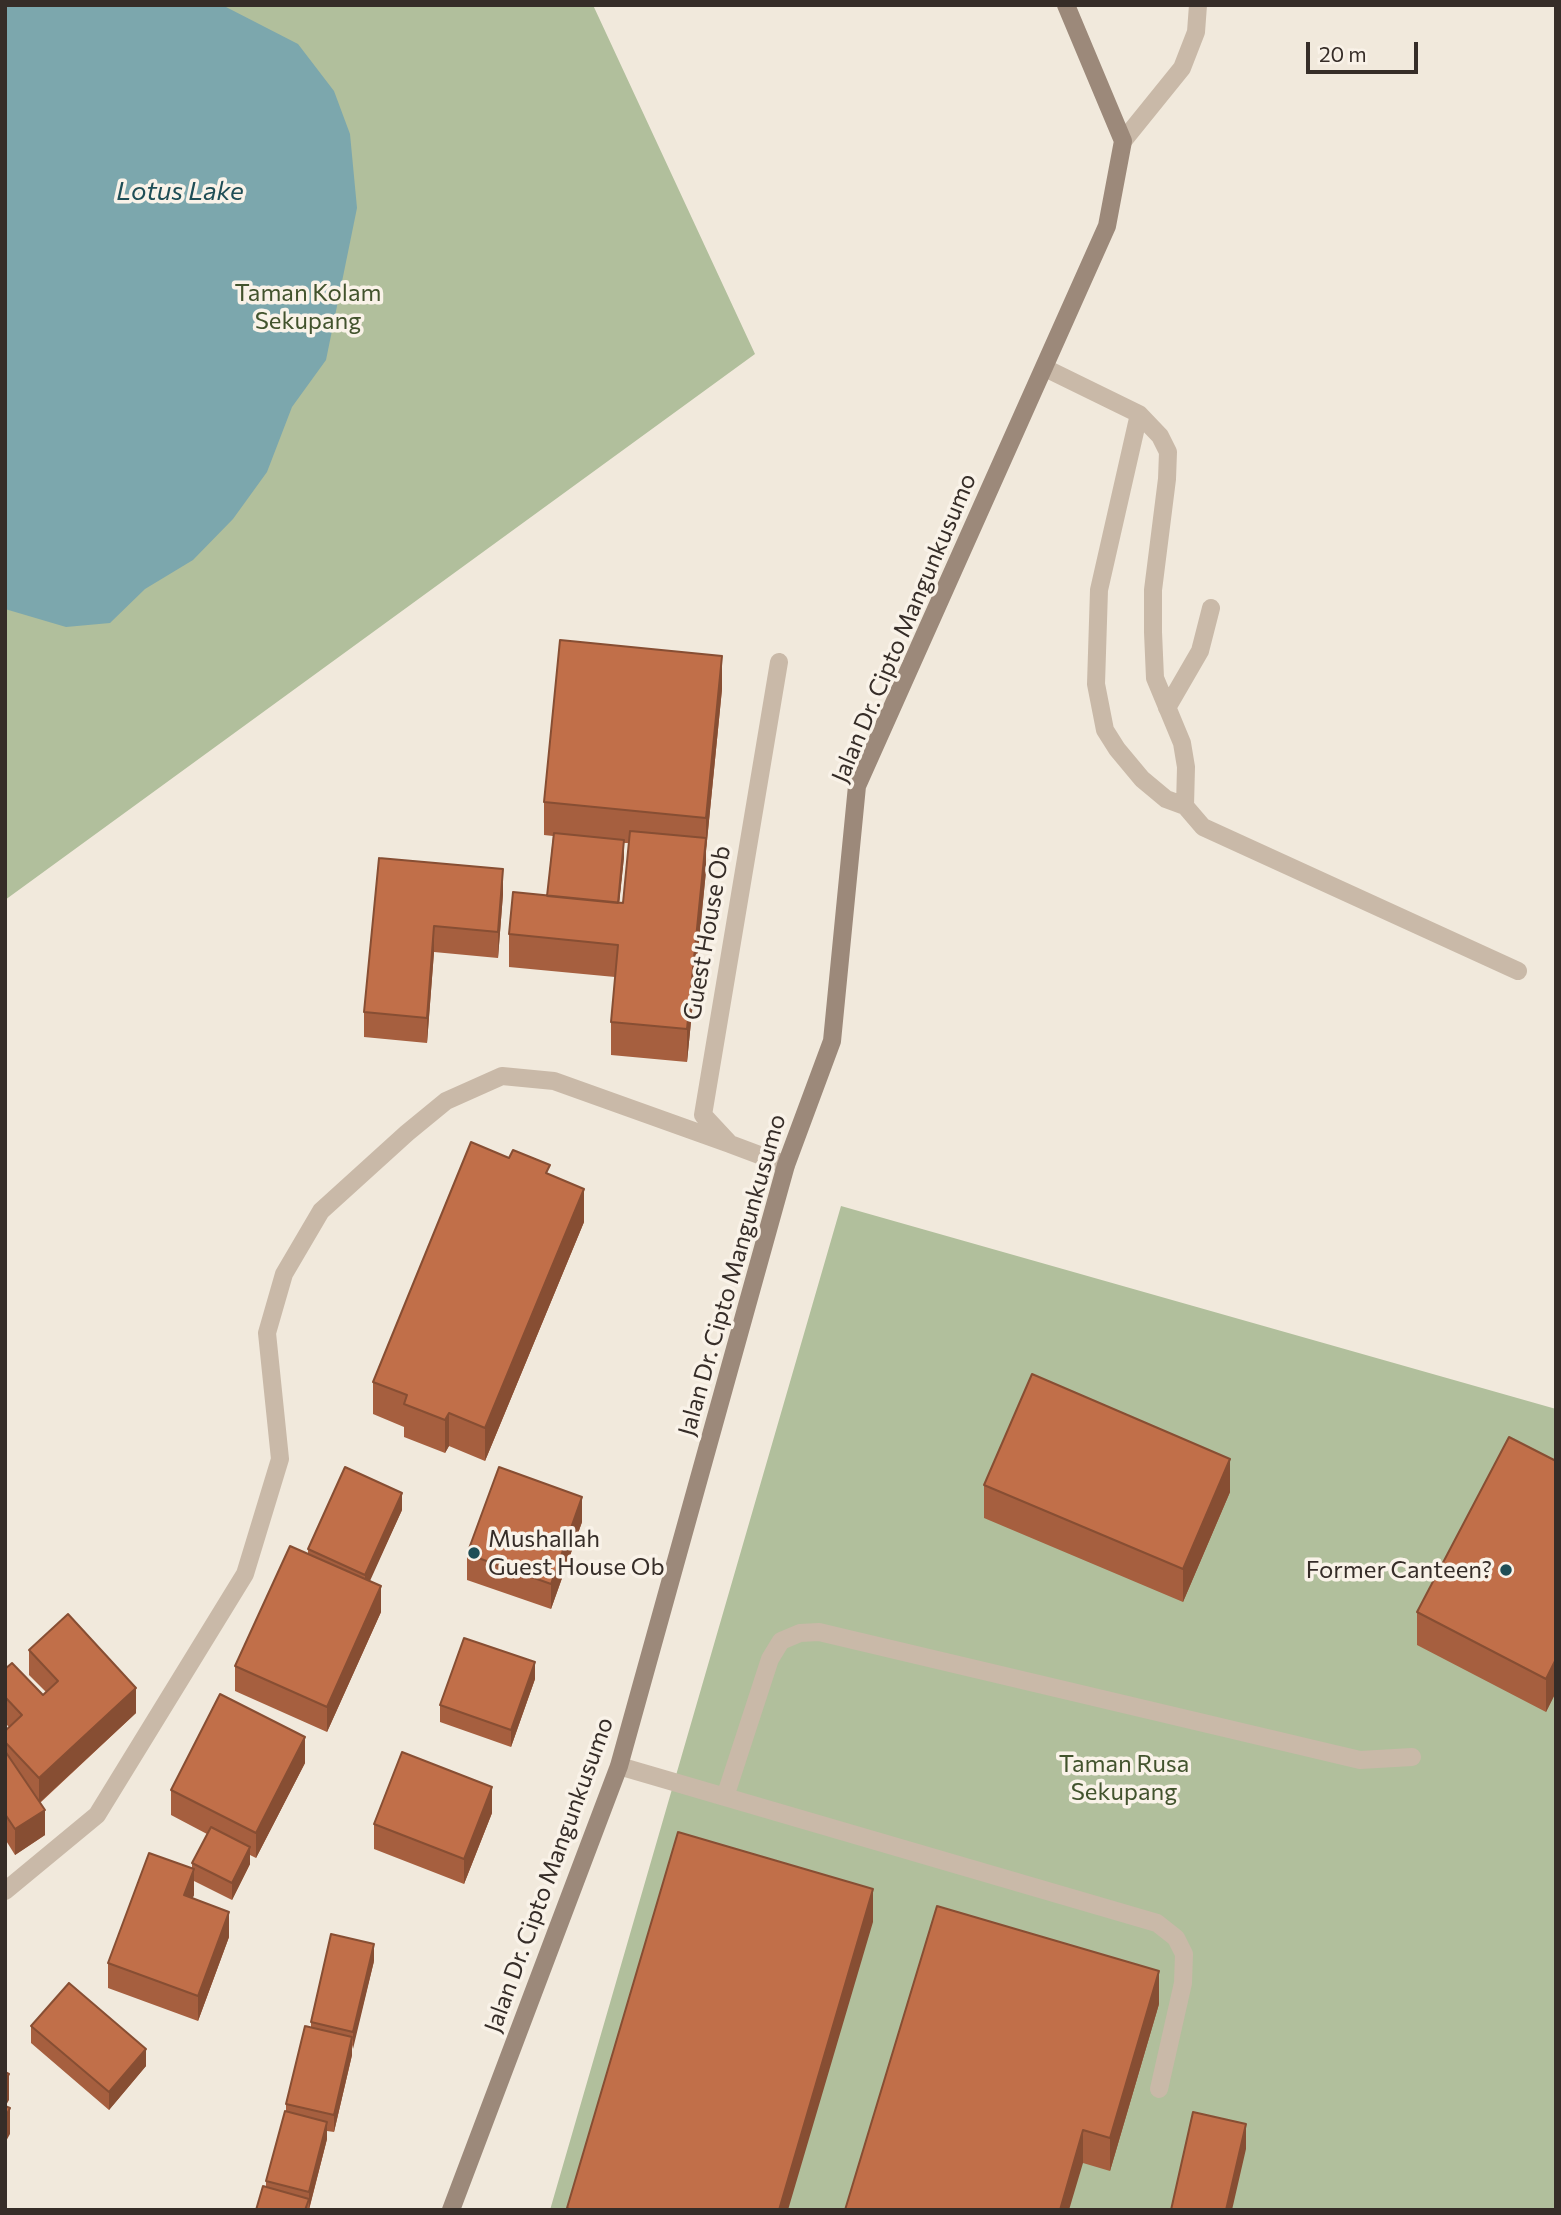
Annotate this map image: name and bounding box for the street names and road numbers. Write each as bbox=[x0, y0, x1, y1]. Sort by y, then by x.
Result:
street label: Jalan Dr. Cipto Mangunkusumo bbox=[826, 469, 982, 787]
street label: Guest House Ob bbox=[677, 844, 737, 1022]
street label: Jalan Dr. Cipto Mangunkusumo bbox=[672, 1111, 792, 1439]
street label: Jalan Dr. Cipto Mangunkusumo bbox=[478, 1713, 620, 2037]

